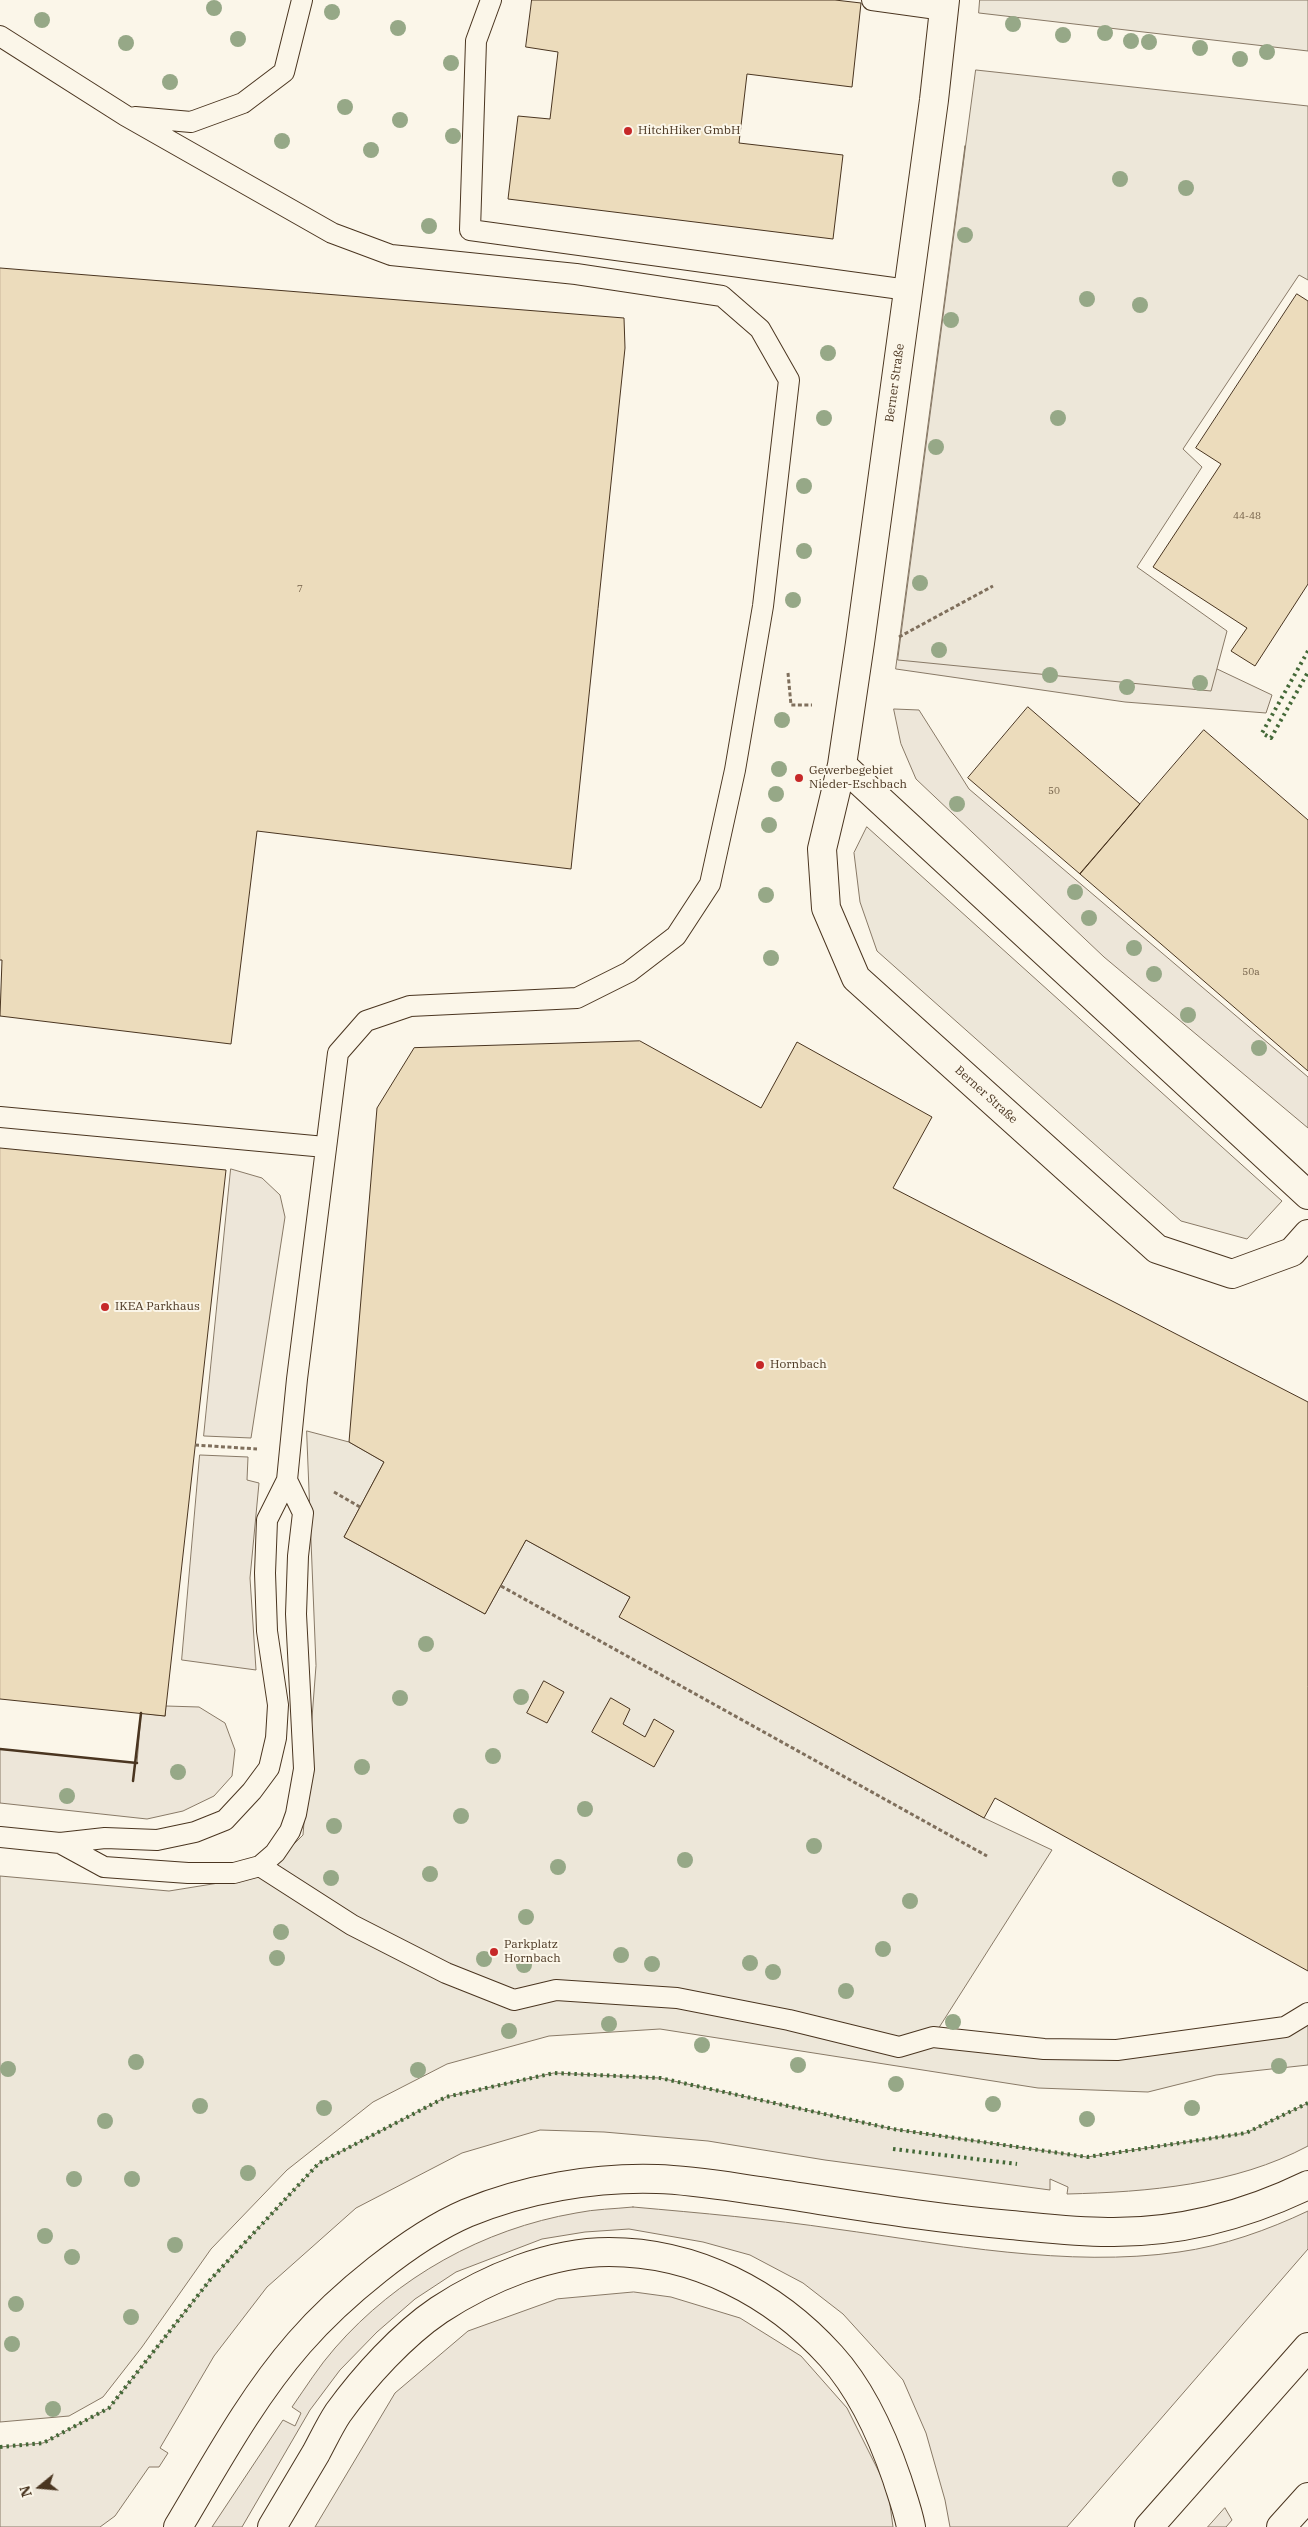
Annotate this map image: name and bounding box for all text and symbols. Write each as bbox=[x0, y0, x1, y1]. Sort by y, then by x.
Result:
place label: HitchHiker GmbH bbox=[638, 124, 740, 138]
marker: HitchHiker GmbH bbox=[622, 125, 634, 137]
street label: Berner Straße bbox=[882, 343, 908, 423]
house number: 44-48 bbox=[1233, 510, 1261, 522]
house number: 7 bbox=[297, 583, 303, 595]
place label: Gewerbegebiet Nieder-Eschbach bbox=[809, 764, 907, 792]
marker: Gewerbegebiet Nieder-Eschbach bbox=[793, 772, 805, 784]
house number: 50 bbox=[1048, 785, 1060, 797]
house number: 50a bbox=[1242, 966, 1260, 978]
street label: Berner Straße bbox=[952, 1063, 1020, 1127]
place label: IKEA Parkhaus bbox=[115, 1300, 200, 1314]
marker: IKEA Parkhaus bbox=[99, 1301, 111, 1313]
place label: Hornbach bbox=[770, 1358, 827, 1372]
marker: Hornbach bbox=[754, 1359, 766, 1371]
place label: Parkplatz Hornbach bbox=[504, 1938, 561, 1966]
marker: Parkplatz Hornbach bbox=[488, 1946, 500, 1958]
north arrow bbox=[15, 2462, 65, 2512]
text: N bbox=[15, 2483, 36, 2499]

